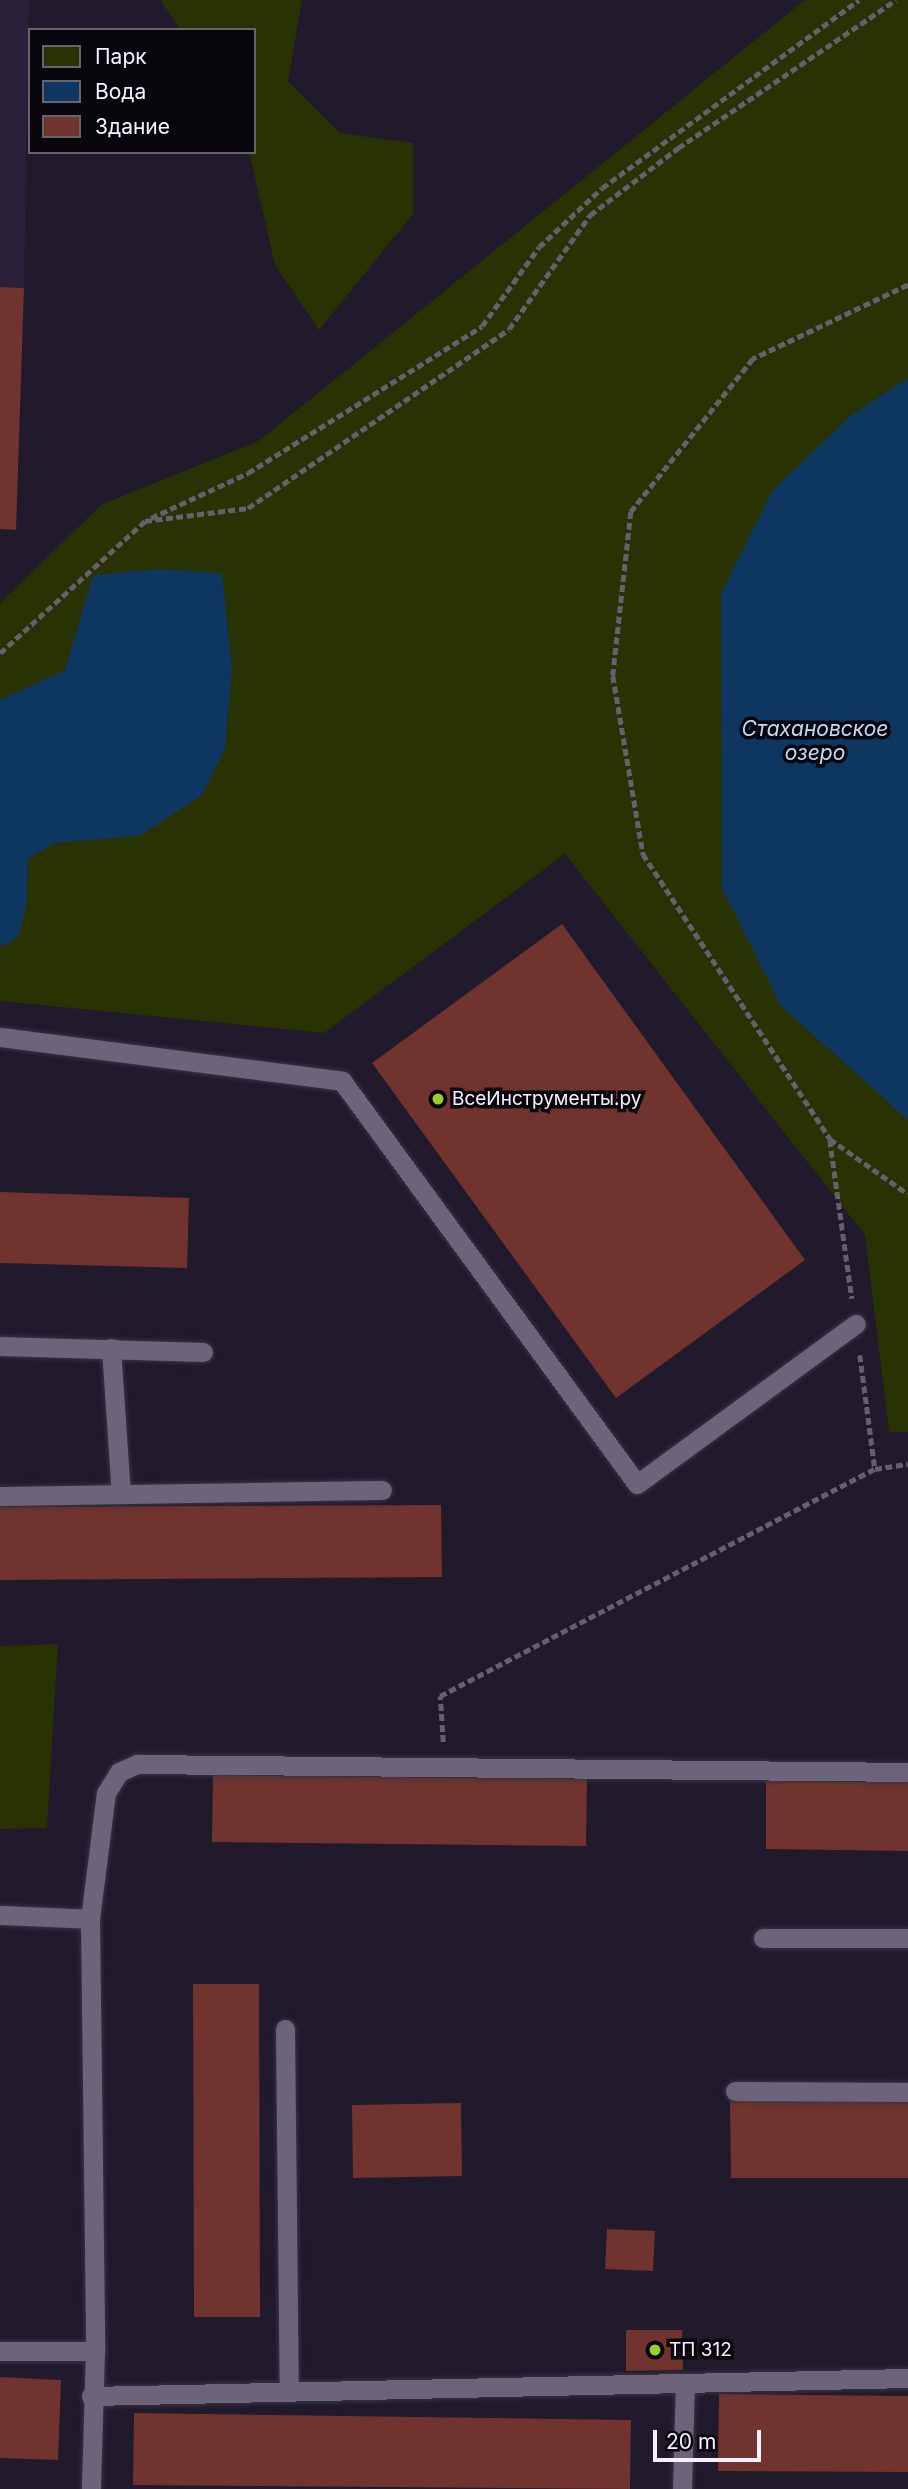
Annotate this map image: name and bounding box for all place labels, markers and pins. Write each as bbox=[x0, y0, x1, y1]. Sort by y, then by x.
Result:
place label: ВсеИнструменты.ру bbox=[452, 1088, 641, 1110]
marker: ВсеИнструменты.ру bbox=[430, 1091, 446, 1107]
place label: ТП 312 bbox=[669, 2339, 732, 2361]
marker: ТП 312 bbox=[647, 2342, 663, 2358]

